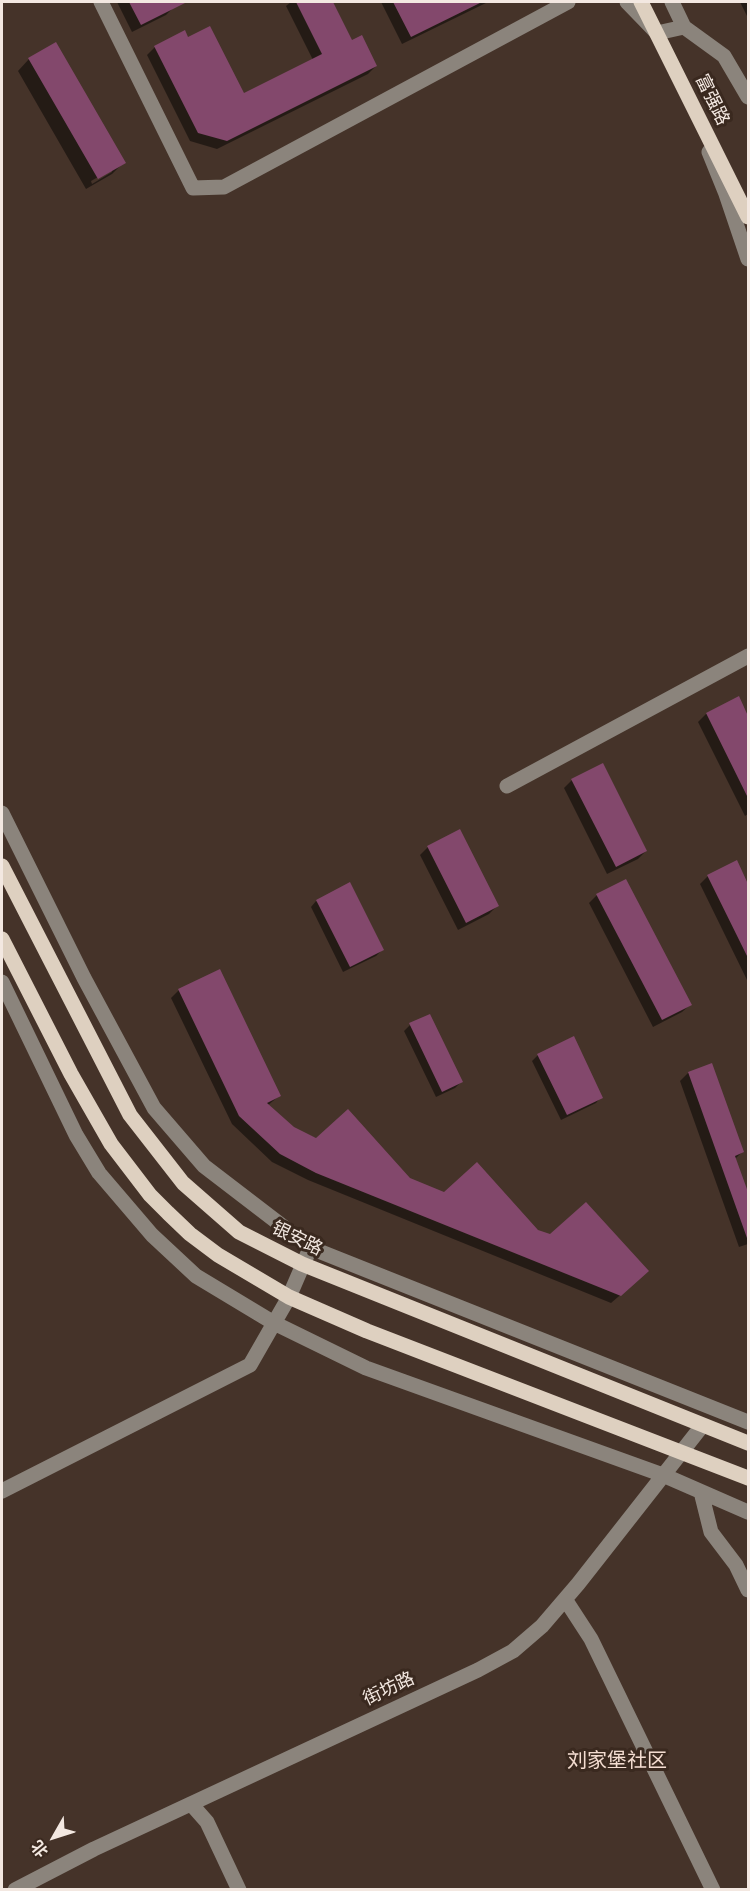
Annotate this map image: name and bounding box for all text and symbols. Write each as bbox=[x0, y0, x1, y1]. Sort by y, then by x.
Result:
street label: 富强路 bbox=[690, 71, 734, 129]
street label: 银安路 bbox=[268, 1217, 326, 1261]
street label: 街坊路 bbox=[360, 1668, 418, 1710]
district label: 刘家堡社区 bbox=[567, 1749, 667, 1773]
north arrow bbox=[24, 1807, 84, 1867]
text: 北 bbox=[27, 1836, 52, 1861]

